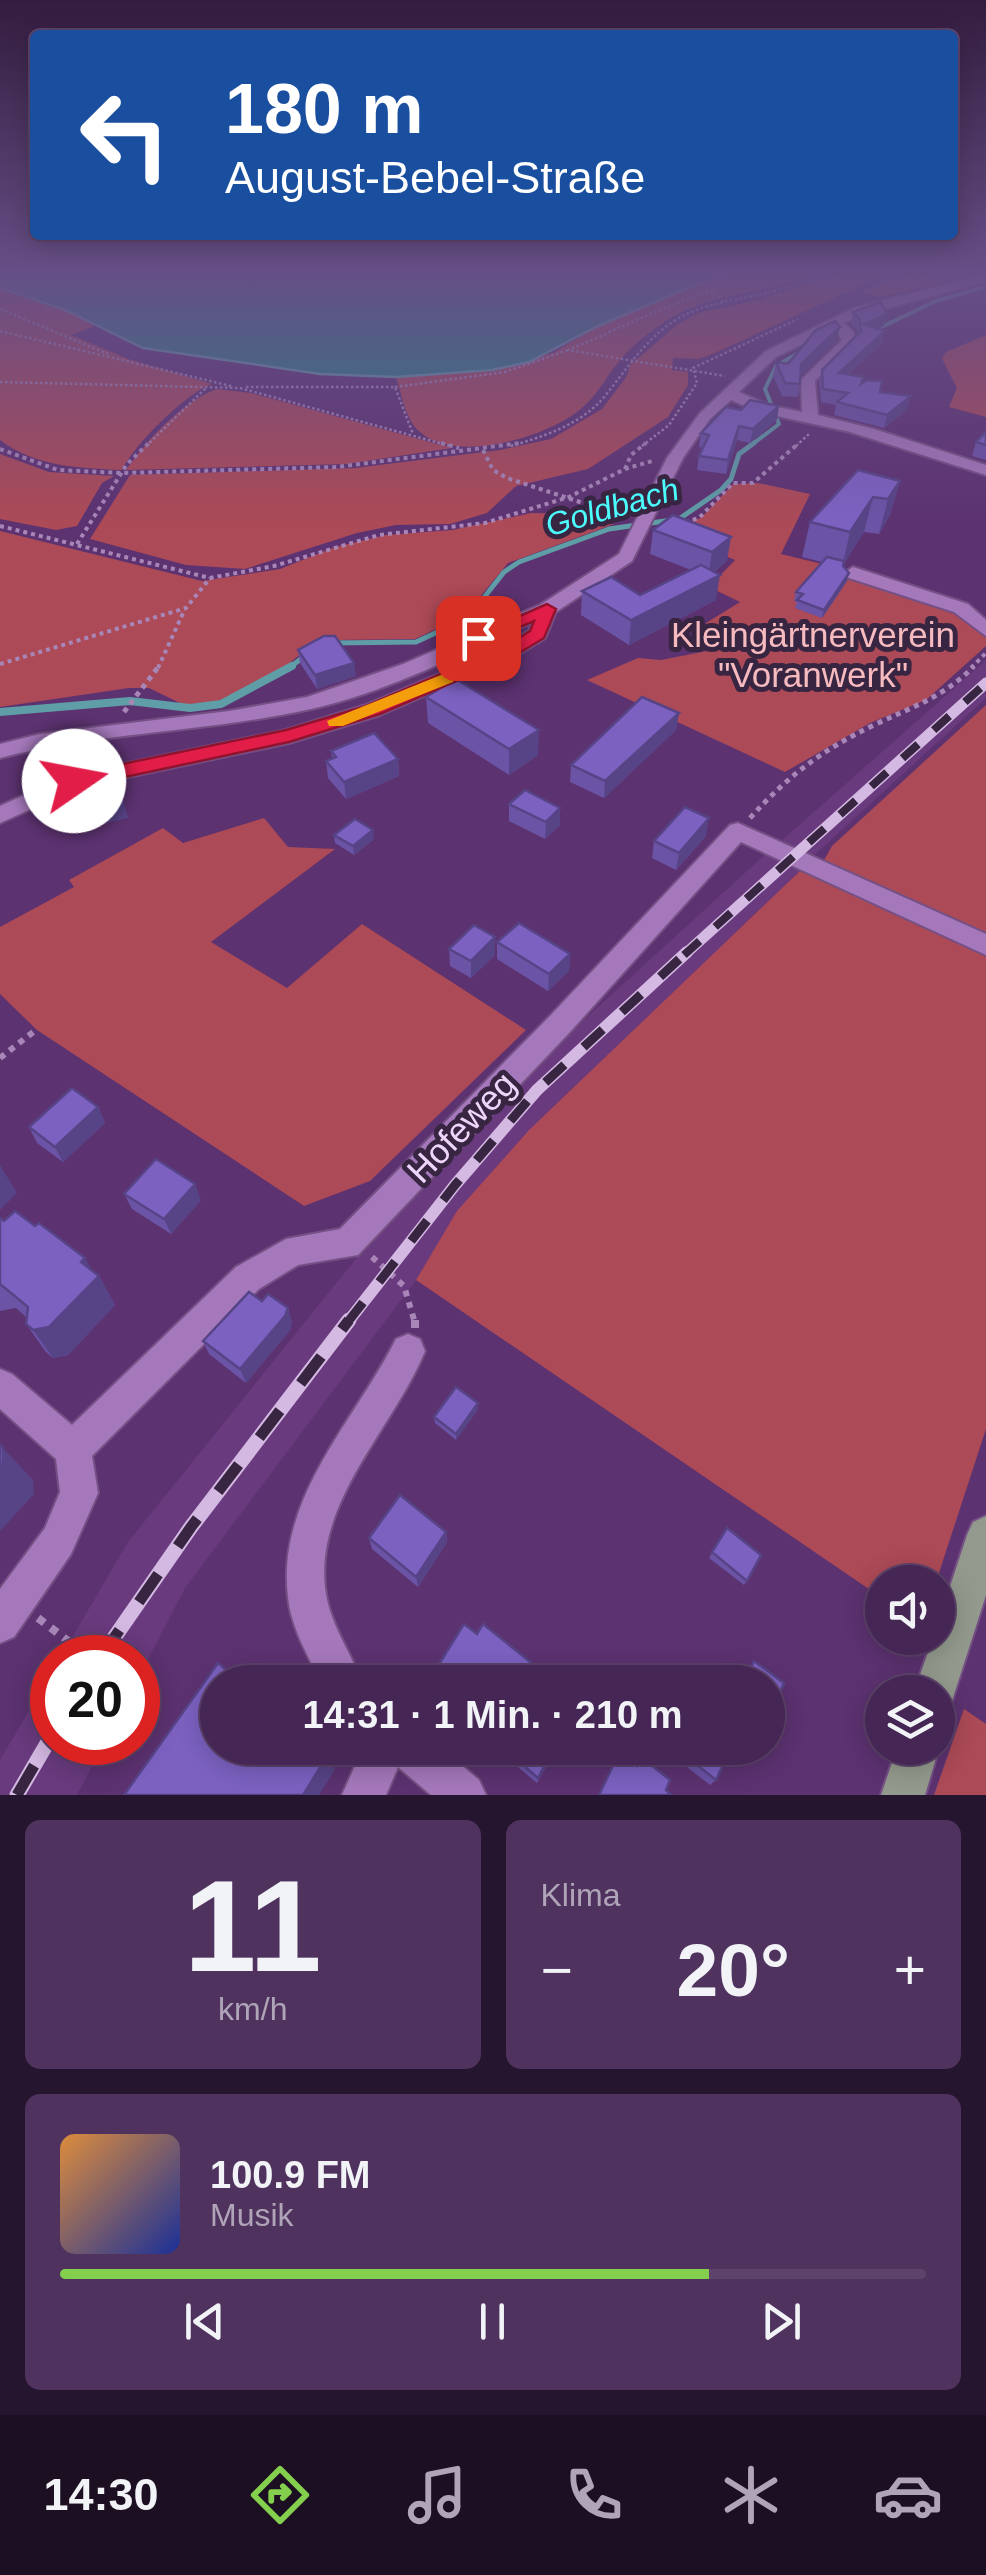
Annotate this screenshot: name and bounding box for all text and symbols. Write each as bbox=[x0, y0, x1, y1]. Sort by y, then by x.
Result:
icon: left bbox=[60, 70, 190, 200]
text: 180 m bbox=[225, 70, 423, 148]
text: August-Bebel-Straße bbox=[225, 152, 645, 203]
water label: Goldbach bbox=[541, 471, 683, 543]
pin bbox=[436, 596, 521, 681]
icon: arrive bbox=[451, 611, 506, 666]
park label: Kleingärtnerverein "Voranwerk" bbox=[671, 615, 955, 694]
position arrow bbox=[22, 729, 126, 833]
street label: Hofeweg bbox=[399, 1064, 523, 1190]
map controls bbox=[865, 1565, 955, 1765]
button: sound bbox=[865, 1565, 955, 1655]
speed limit sign: 20 bbox=[30, 1635, 160, 1765]
button: layers bbox=[865, 1675, 955, 1765]
text: 14:31 · 1 Min. · 210 m bbox=[302, 1694, 683, 1736]
text: 11 bbox=[184, 1853, 321, 1999]
text: Klima bbox=[541, 1877, 621, 1913]
text: 20° bbox=[677, 1928, 790, 2012]
text: − bbox=[541, 1939, 573, 2001]
text: + bbox=[894, 1939, 926, 2001]
text: km/h bbox=[218, 1991, 287, 2027]
text: 100.9 FM bbox=[210, 2154, 371, 2196]
text: Musik bbox=[210, 2197, 294, 2233]
icon: previous bbox=[177, 2294, 232, 2349]
icon: pause bbox=[465, 2294, 520, 2349]
icon: next bbox=[754, 2294, 809, 2349]
icon: directions bbox=[245, 2460, 315, 2530]
icon: music bbox=[402, 2460, 472, 2530]
icon: phone bbox=[559, 2460, 629, 2530]
icon: climate bbox=[716, 2460, 786, 2530]
icon: car bbox=[873, 2460, 943, 2530]
text: 14:30 bbox=[43, 2469, 159, 2520]

